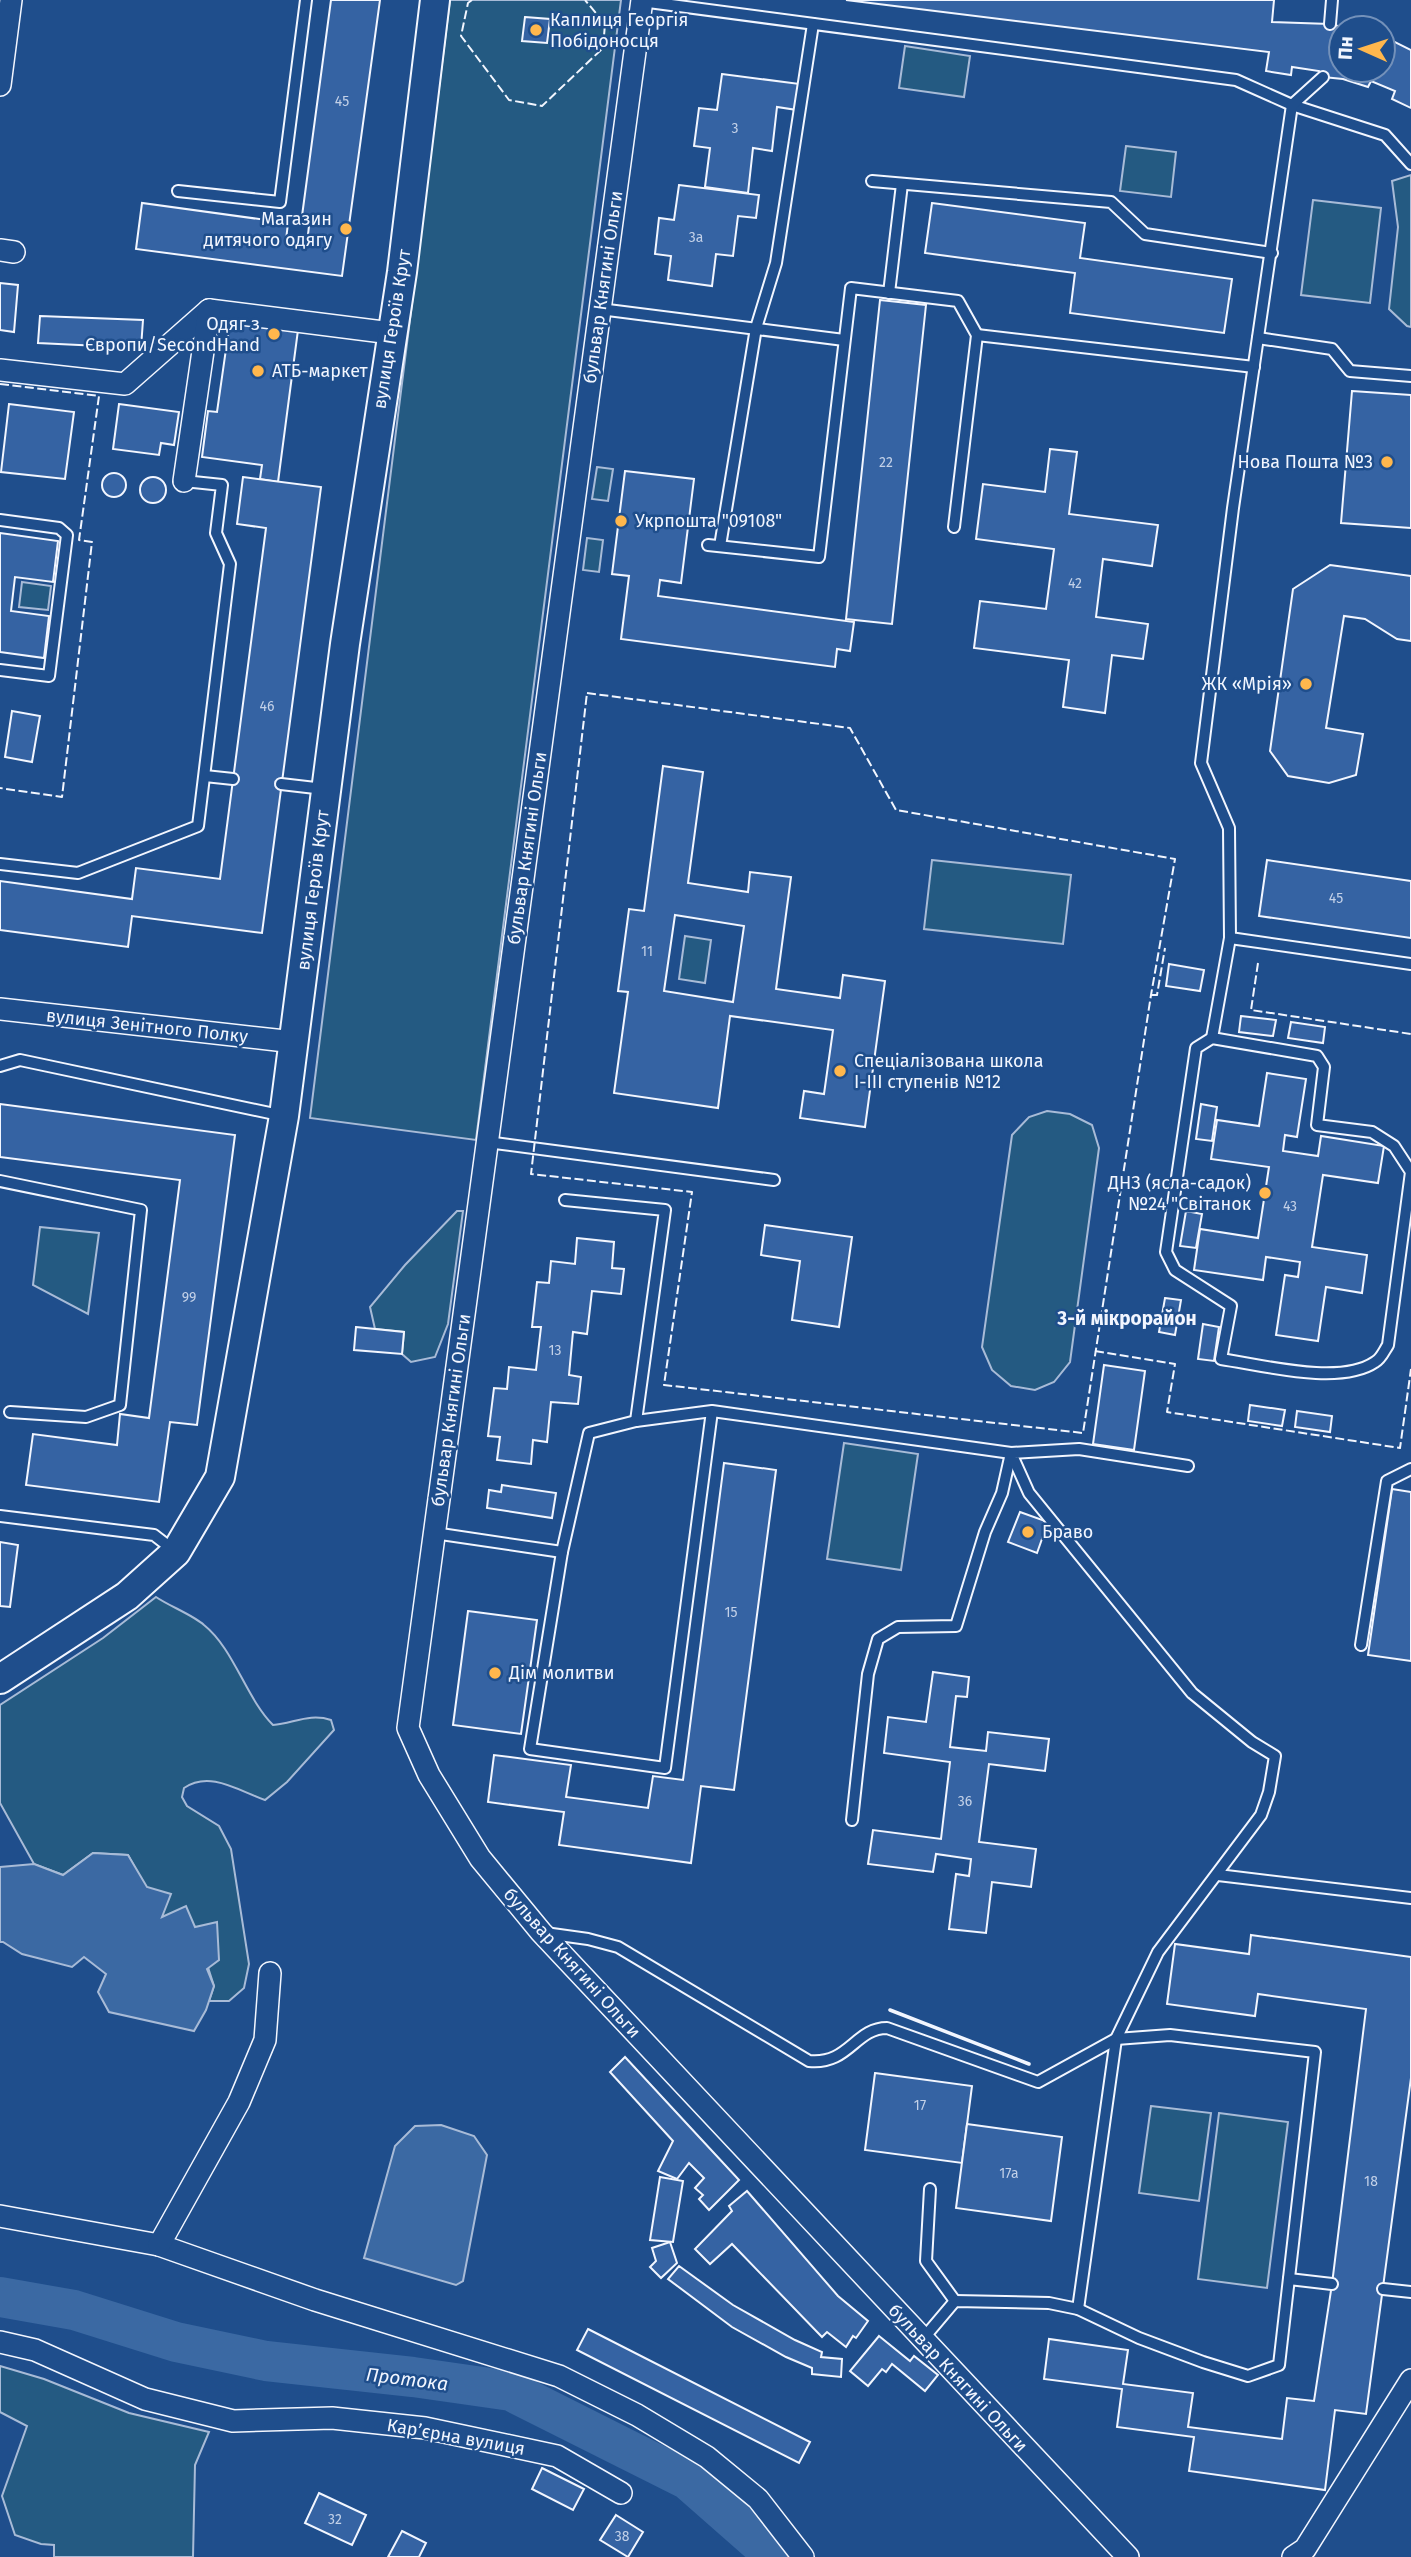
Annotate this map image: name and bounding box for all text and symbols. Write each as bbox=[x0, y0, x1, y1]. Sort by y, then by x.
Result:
place label: Каплиця Георгія Побідоносця bbox=[550, 9, 688, 52]
north arrow bbox=[1327, 14, 1397, 84]
marker: Каплиця Георгія Побідоносця bbox=[528, 22, 544, 38]
text: Пн bbox=[1333, 36, 1358, 61]
house number: 45 bbox=[335, 93, 349, 110]
house number: 3 bbox=[732, 120, 739, 137]
street label: бульвар Княгині Ольги bbox=[579, 189, 627, 385]
place label: Магазин дитячого одягу bbox=[204, 208, 332, 251]
marker: Магазин дитячого одягу bbox=[338, 221, 354, 237]
house number: 3а bbox=[689, 229, 703, 246]
street label: вулиця Героїв Крут bbox=[369, 247, 416, 410]
place label: Одяг з Європи/SecondHand bbox=[85, 313, 260, 356]
marker: Одяг з Європи/SecondHand bbox=[266, 326, 282, 342]
place label: АТБ-маркет bbox=[272, 360, 368, 382]
marker: АТБ-маркет bbox=[250, 363, 266, 379]
place label: Нова Пошта №3 bbox=[1238, 451, 1373, 473]
house number: 22 bbox=[879, 454, 893, 471]
marker: Нова Пошта №3 bbox=[1379, 454, 1395, 470]
place label: Укрпошта "09108" bbox=[635, 510, 782, 532]
marker: Укрпошта "09108" bbox=[613, 513, 629, 529]
house number: 42 bbox=[1068, 575, 1082, 592]
place label: ЖК «Мрія» bbox=[1202, 673, 1292, 695]
marker: ЖК «Мрія» bbox=[1298, 676, 1314, 692]
house number: 46 bbox=[260, 698, 274, 715]
street label: бульвар Княгині Ольги bbox=[503, 750, 551, 946]
street label: вулиця Героїв Крут bbox=[292, 808, 334, 971]
house number: 45 bbox=[1329, 890, 1343, 907]
house number: 11 bbox=[641, 943, 653, 960]
street label: вулиця Зенітного Полку bbox=[45, 1004, 249, 1048]
place label: Спеціалізована школа І-ІІІ ступенів №12 bbox=[854, 1050, 1044, 1093]
marker: Спеціалізована школа І-ІІІ ступенів №12 bbox=[832, 1063, 848, 1079]
place label: ДНЗ (ясла-садок) №24 "Світанок bbox=[1107, 1172, 1252, 1215]
marker: ДНЗ (ясла-садок) №24 "Світанок bbox=[1257, 1185, 1273, 1201]
house number: 43 bbox=[1283, 1198, 1297, 1215]
house number: 99 bbox=[182, 1289, 196, 1306]
district label: 3-й мікрорайон bbox=[1056, 1307, 1197, 1330]
street label: бульвар Княгині Ольги bbox=[427, 1312, 475, 1508]
house number: 13 bbox=[548, 1342, 562, 1359]
place label: Браво bbox=[1042, 1521, 1093, 1543]
marker: Браво bbox=[1020, 1524, 1036, 1540]
house number: 15 bbox=[724, 1604, 738, 1621]
place label: Дім молитви bbox=[508, 1662, 615, 1684]
marker: Дім молитви bbox=[487, 1665, 503, 1681]
house number: 36 bbox=[958, 1793, 972, 1810]
street label: бульвар Княгині Ольги bbox=[499, 1883, 645, 2043]
house number: 17 bbox=[914, 2097, 926, 2114]
house number: 17а bbox=[999, 2165, 1019, 2182]
house number: 18 bbox=[1364, 2173, 1378, 2190]
street label: бульвар Княгині Ольги bbox=[884, 2299, 1032, 2457]
water label: Протока bbox=[365, 2363, 449, 2395]
street label: Карʼєрна вулиця bbox=[385, 2414, 527, 2460]
house number: 32 bbox=[328, 2511, 342, 2528]
house number: 38 bbox=[615, 2528, 630, 2545]

